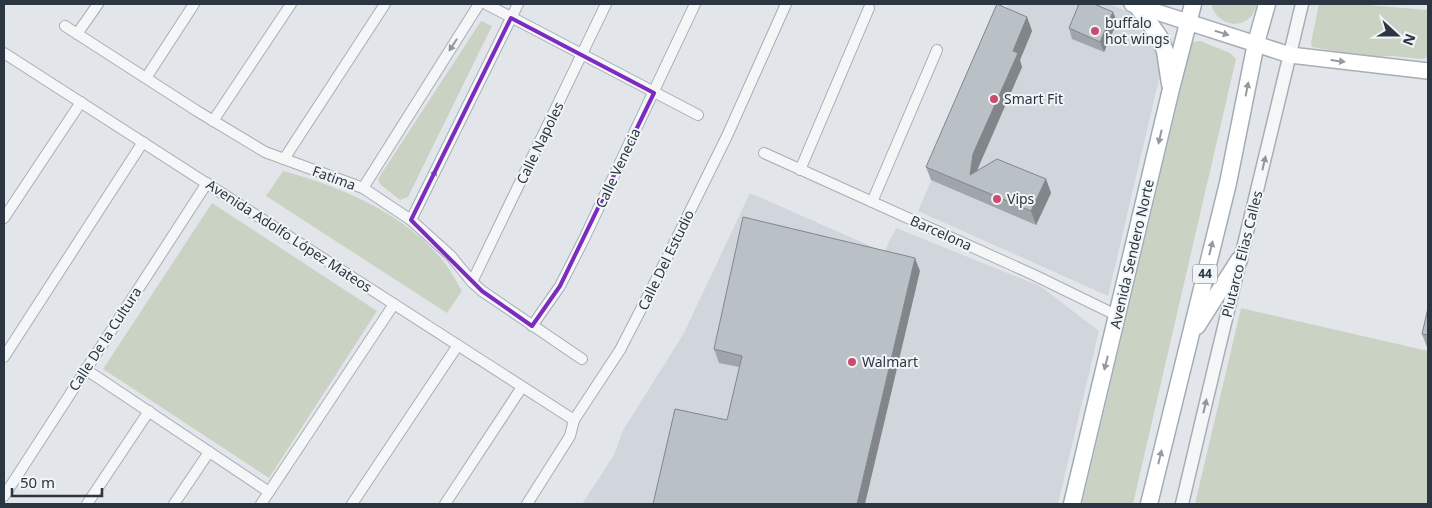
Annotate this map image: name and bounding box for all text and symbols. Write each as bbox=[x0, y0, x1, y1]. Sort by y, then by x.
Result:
north arrow bbox=[1372, 10, 1422, 60]
place label: buffalo hot wings bbox=[1105, 13, 1170, 48]
marker: buffalo hot wings bbox=[1089, 25, 1101, 37]
one-way arrow bbox=[1215, 29, 1230, 37]
text: N bbox=[1399, 31, 1421, 49]
one-way arrow bbox=[448, 38, 458, 51]
one-way arrow bbox=[1330, 57, 1346, 65]
one-way arrow bbox=[1243, 81, 1251, 97]
place label: Smart Fit bbox=[1004, 89, 1063, 108]
marker: Smart Fit bbox=[988, 93, 1000, 105]
street label: Calle Napoles bbox=[511, 98, 568, 187]
street label: Calle Venecia bbox=[591, 125, 644, 211]
one-way arrow bbox=[1156, 129, 1164, 144]
one-way arrow bbox=[1260, 155, 1268, 170]
street label: Fatima bbox=[310, 161, 358, 194]
one-way arrow bbox=[429, 169, 437, 183]
street label: Avenida Adolfo López Mateos bbox=[203, 175, 376, 297]
street label: Avenida Sendero Norte bbox=[1105, 177, 1158, 330]
street label: Plutarco Elias Calles bbox=[1217, 188, 1266, 319]
place label: Vips bbox=[1007, 189, 1035, 208]
marker: Vips bbox=[991, 193, 1003, 205]
street label: Calle Del Estudio bbox=[633, 206, 698, 313]
street label: Barcelona bbox=[907, 211, 975, 255]
one-way arrow bbox=[1208, 240, 1216, 255]
road number: 44 bbox=[1192, 264, 1218, 284]
street label: Calle De la Cultura bbox=[64, 283, 145, 394]
place label: Walmart bbox=[862, 352, 918, 371]
one-way arrow bbox=[1102, 355, 1110, 370]
marker: Walmart bbox=[846, 356, 858, 368]
one-way arrow bbox=[1201, 398, 1209, 413]
one-way arrow bbox=[1156, 449, 1164, 464]
scale bar bbox=[12, 466, 102, 498]
text: 50 m bbox=[20, 472, 55, 492]

